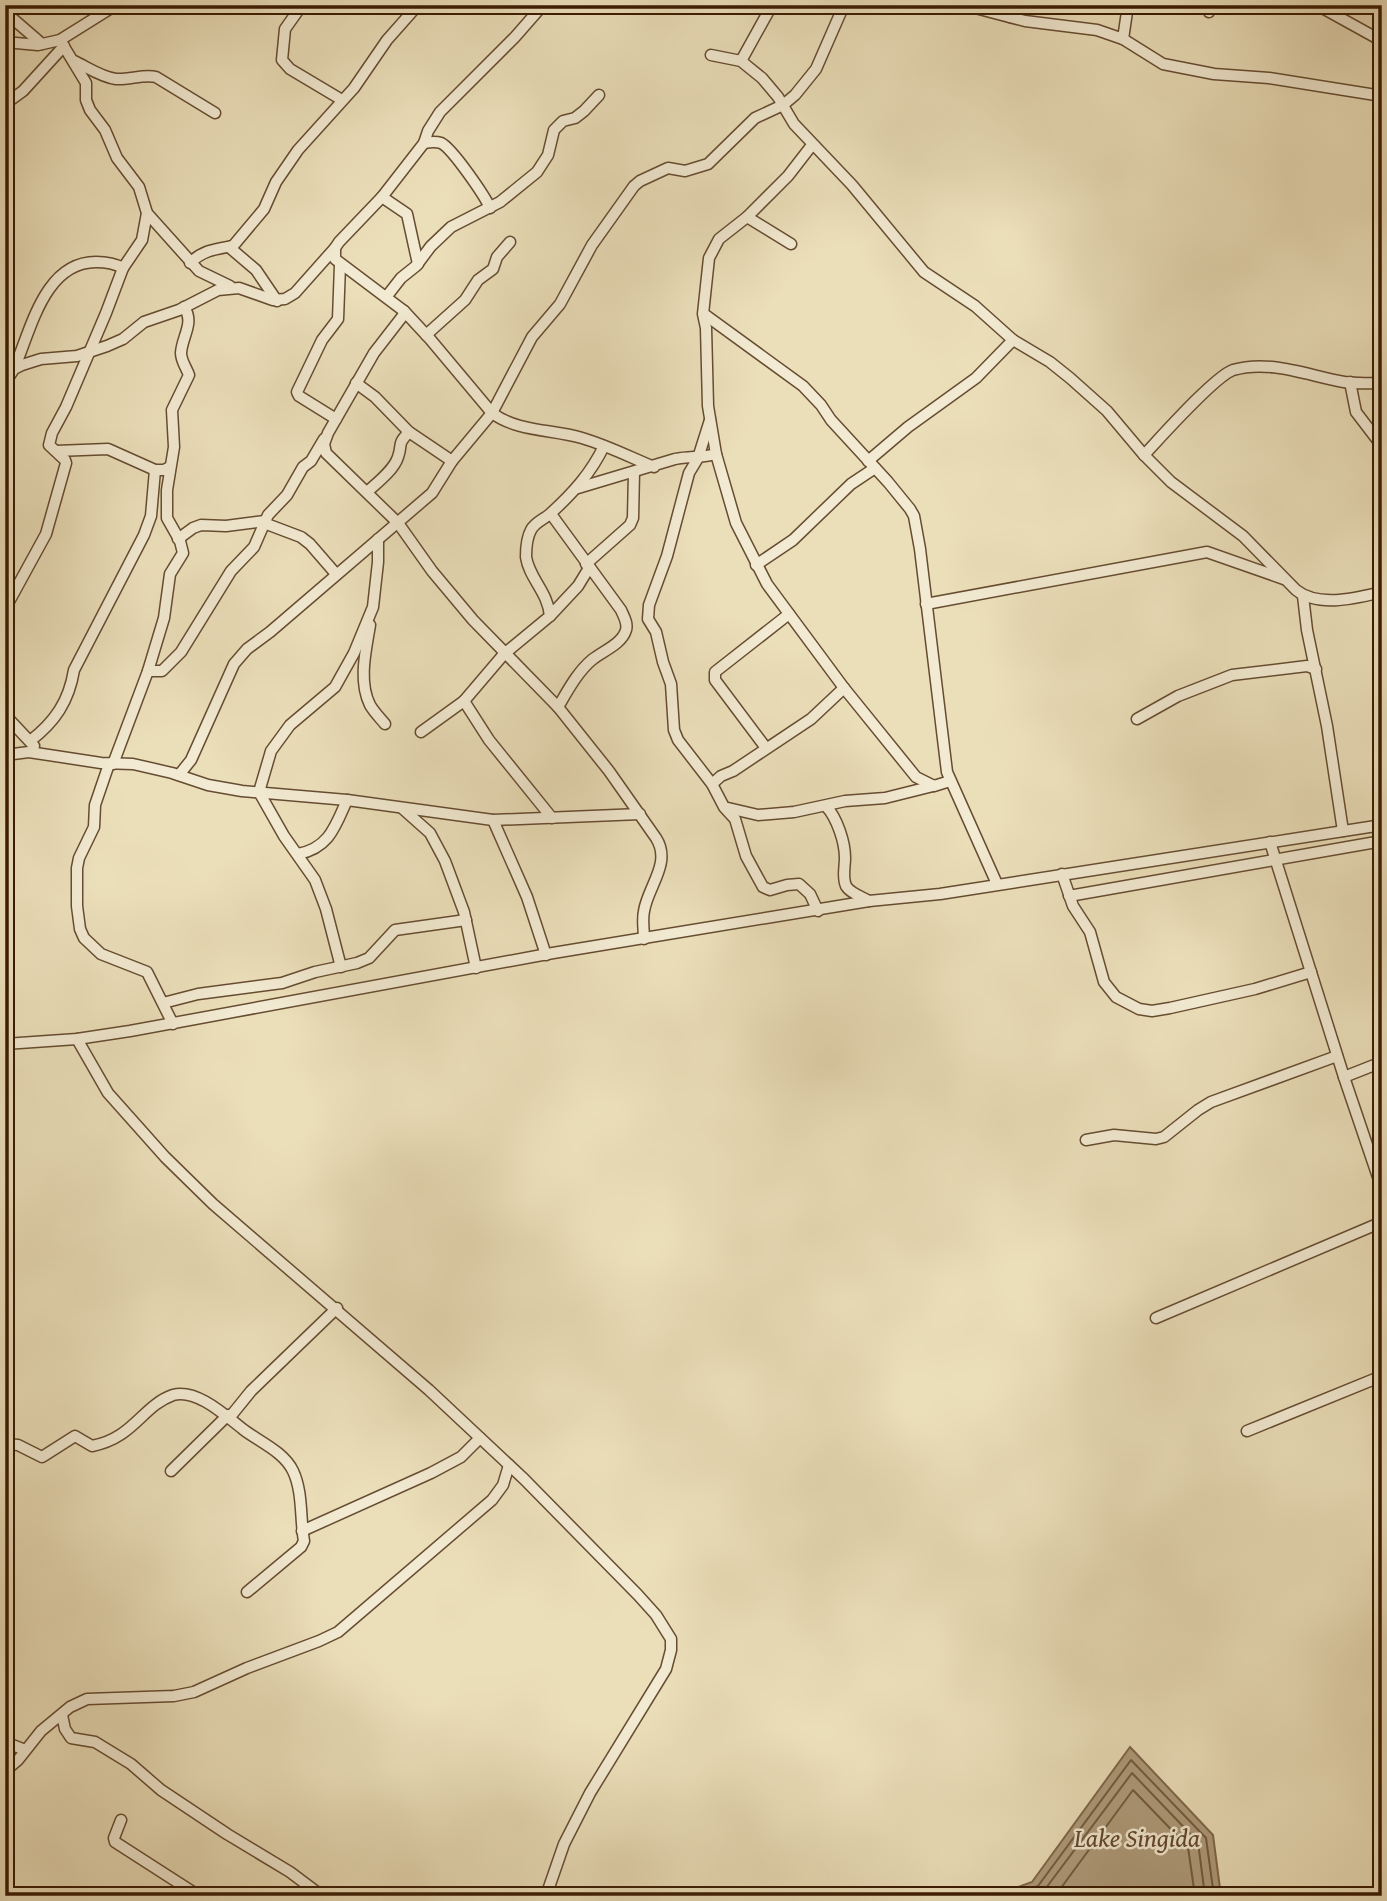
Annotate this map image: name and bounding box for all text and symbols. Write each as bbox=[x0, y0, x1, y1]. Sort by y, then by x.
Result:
water label: Lake Singida bbox=[1073, 1818, 1200, 1857]

